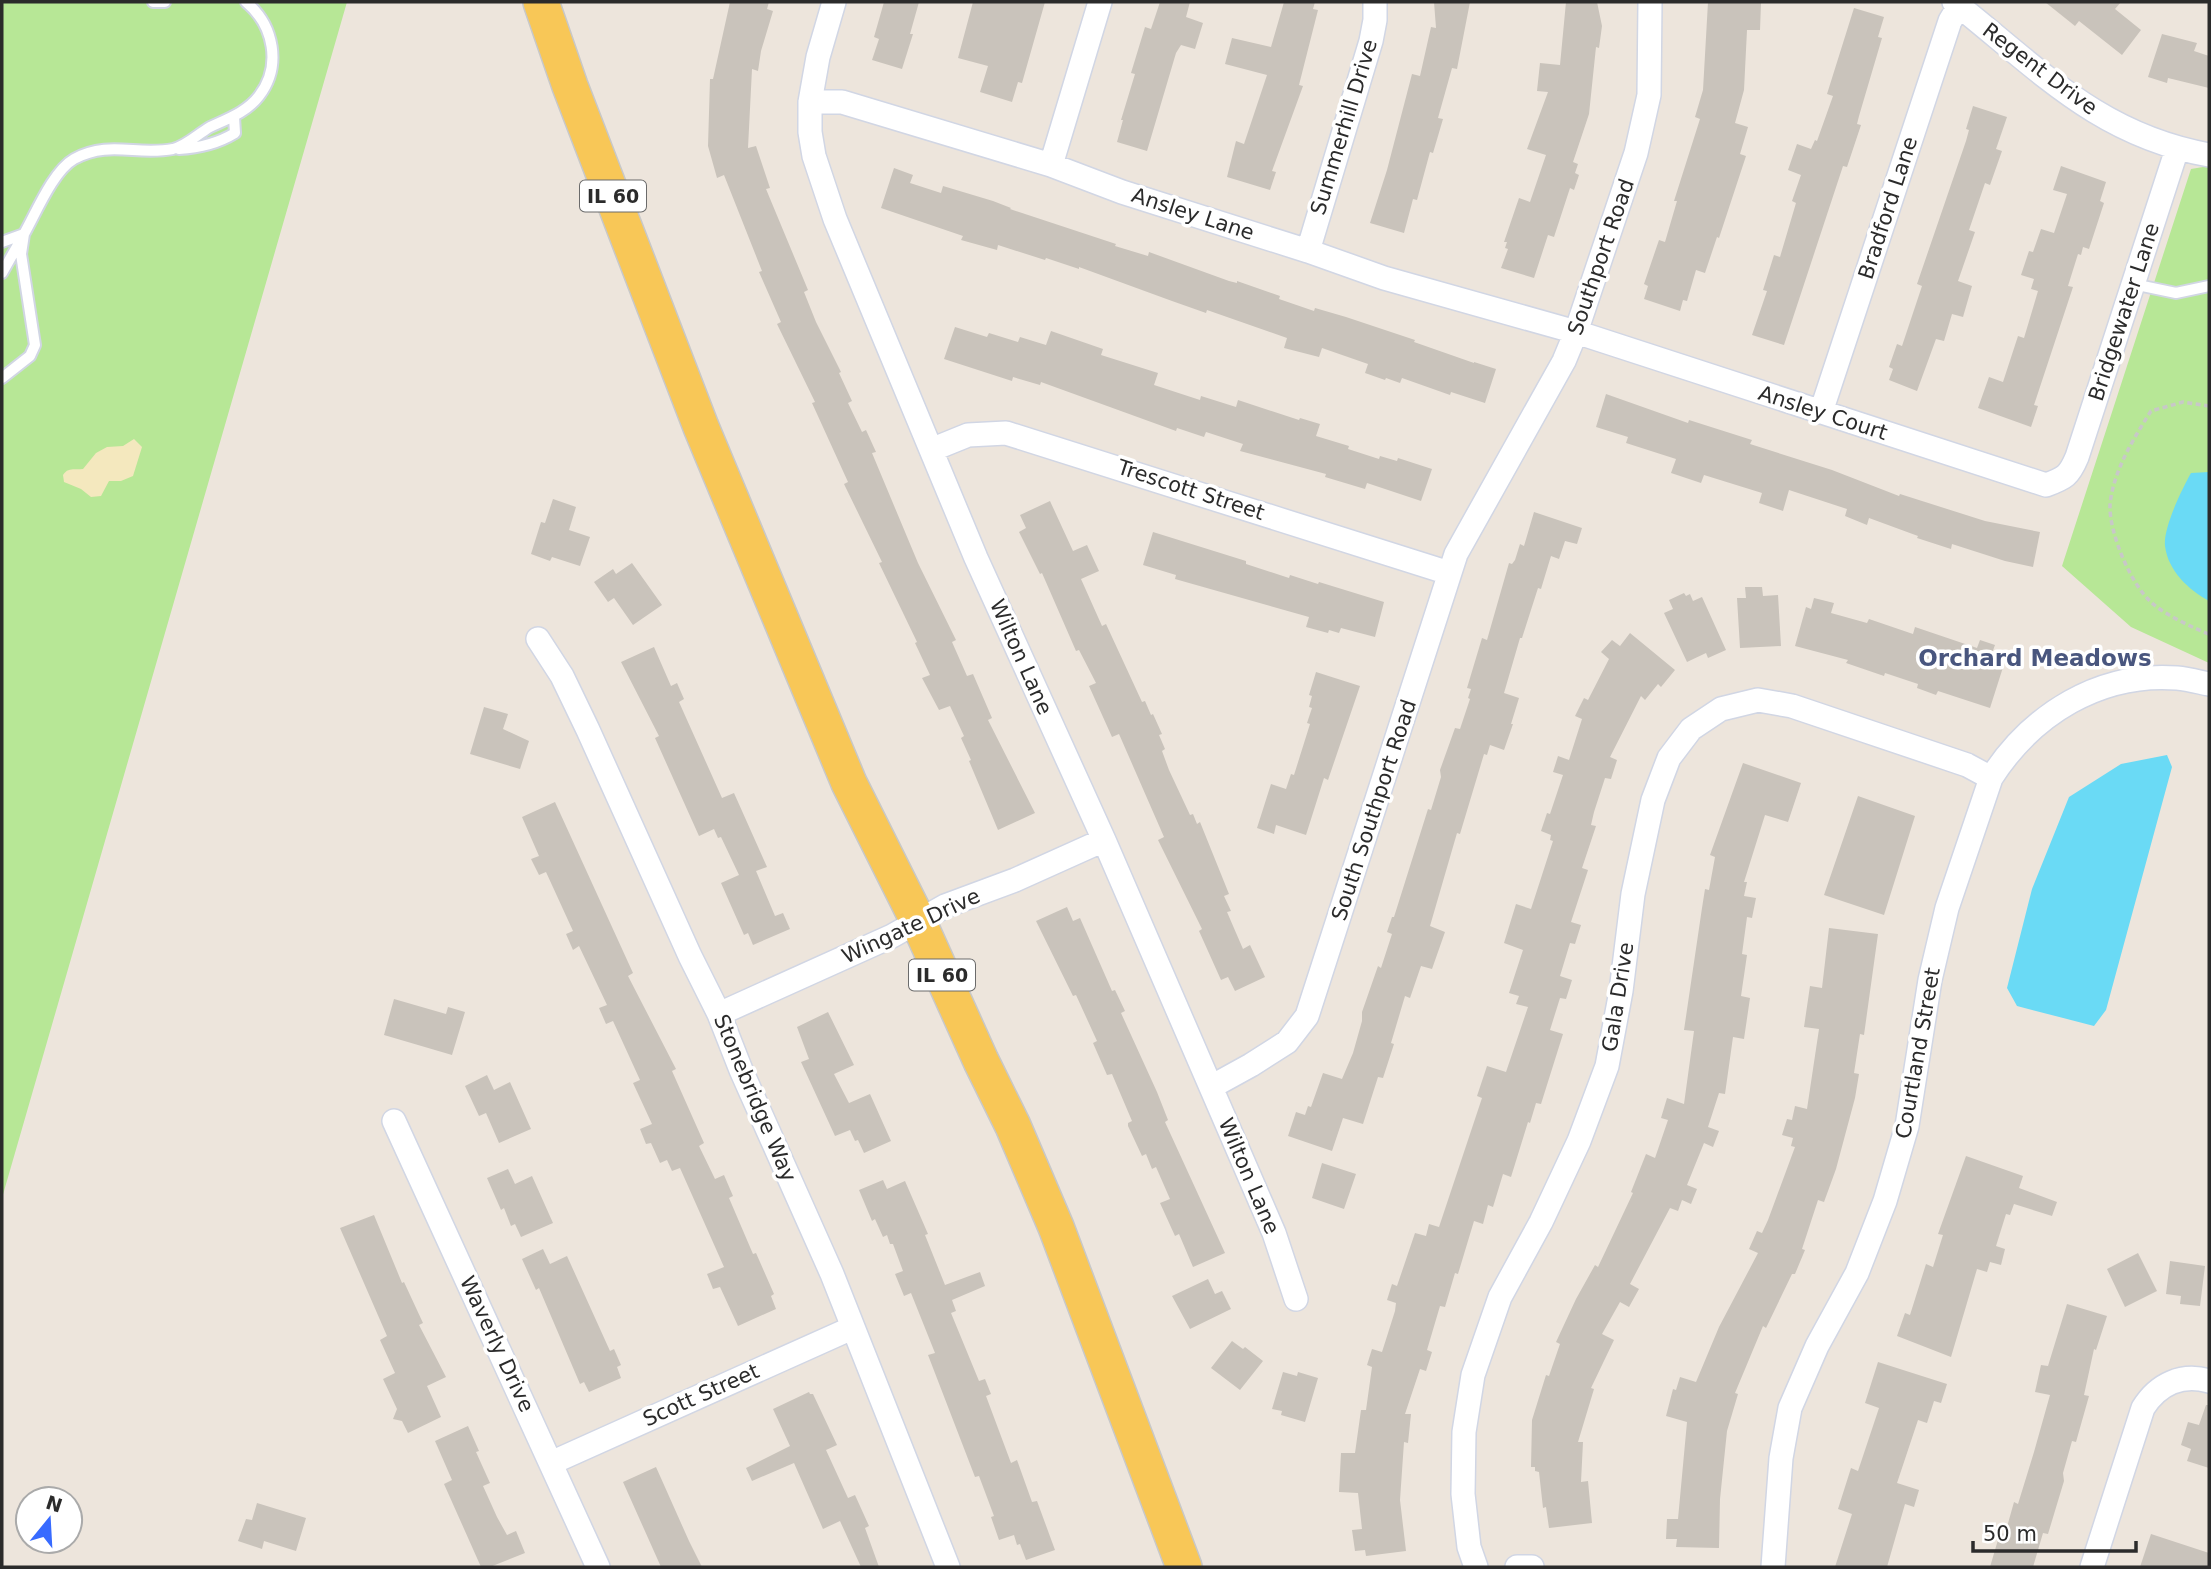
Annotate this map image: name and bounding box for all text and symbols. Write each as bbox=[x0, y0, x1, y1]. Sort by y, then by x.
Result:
street label: Regent Drive bbox=[1978, 18, 2102, 120]
street label: Summerhill Drive bbox=[1306, 36, 1382, 218]
street label: Bradford Lane bbox=[1854, 134, 1922, 282]
street label: Southport Road bbox=[1563, 176, 1639, 338]
road number: IL 60 bbox=[580, 180, 646, 212]
street label: Ansley Lane bbox=[1129, 183, 1257, 245]
street label: Bridgewater Lane bbox=[2084, 220, 2164, 404]
street label: Ansley Court bbox=[1755, 381, 1891, 445]
street label: Trescott Street bbox=[1114, 455, 1268, 525]
street label: Wilton Lane bbox=[985, 596, 1057, 718]
district label: Orchard Meadows bbox=[1918, 645, 2152, 671]
street label: South Southport Road bbox=[1327, 696, 1421, 924]
street label: Wingate Drive bbox=[838, 884, 984, 968]
street label: Gala Drive bbox=[1598, 941, 1638, 1053]
road number: IL 60 bbox=[909, 959, 975, 990]
street label: Courtland Street bbox=[1891, 965, 1945, 1141]
street label: Stonebridge Way bbox=[709, 1011, 801, 1185]
street label: Wilton Lane bbox=[1214, 1114, 1284, 1238]
street label: Waverly Drive bbox=[455, 1272, 539, 1416]
street label: Scott Street bbox=[639, 1359, 763, 1431]
north arrow bbox=[14, 1485, 84, 1555]
text: N bbox=[43, 1491, 65, 1517]
scale bar bbox=[1973, 1510, 2136, 1554]
text: 50 m bbox=[1983, 1522, 2037, 1546]

